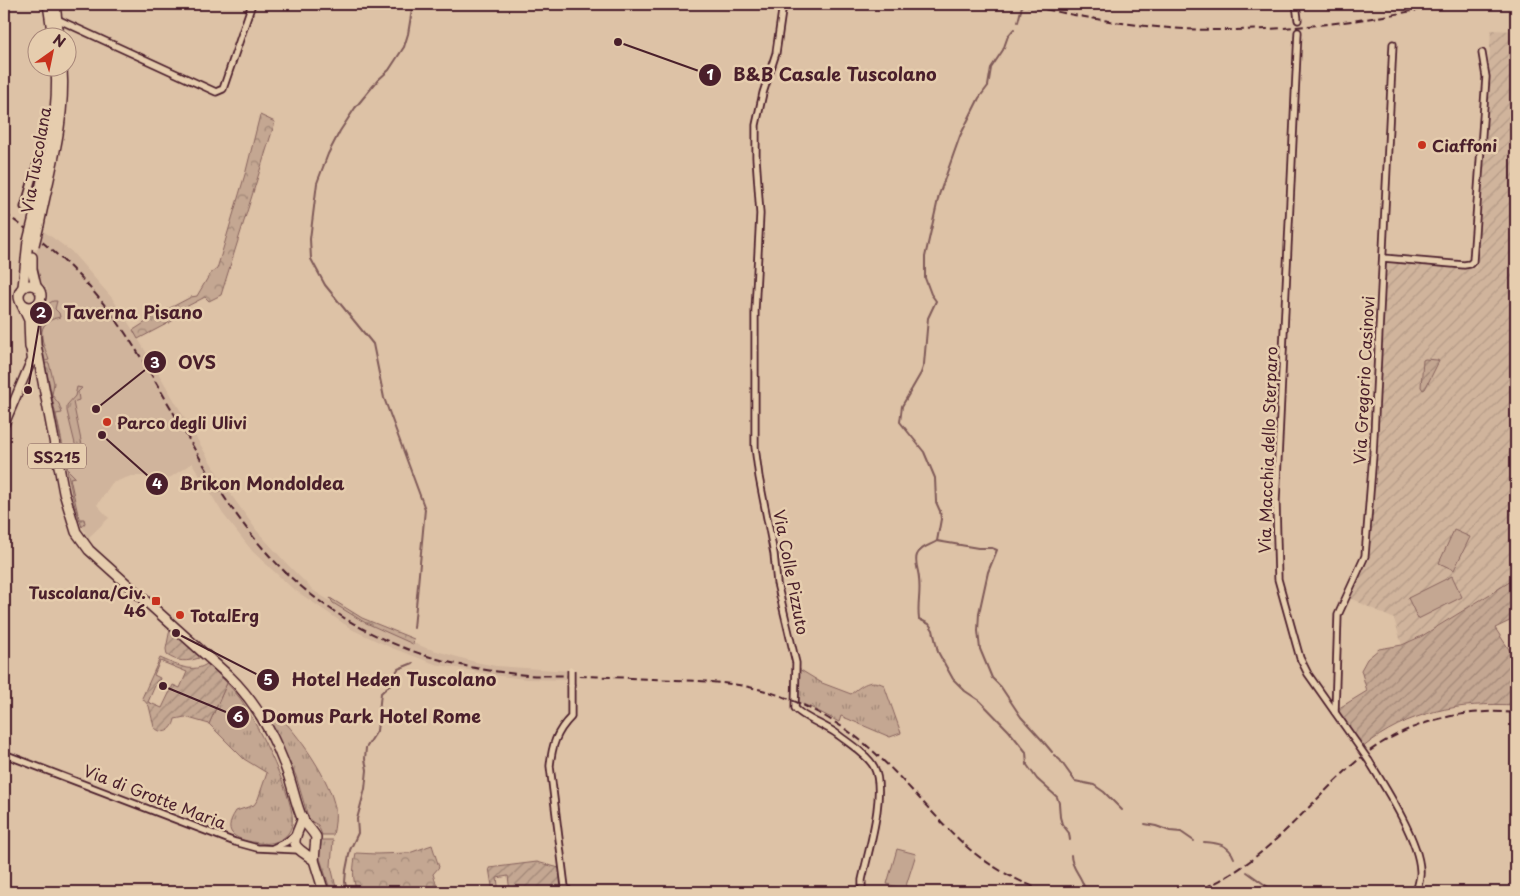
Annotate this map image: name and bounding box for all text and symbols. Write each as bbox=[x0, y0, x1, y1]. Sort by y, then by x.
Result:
north arrow bbox=[28, 28, 78, 78]
text: N bbox=[49, 29, 70, 53]
callout: B&B Casale Tuscolano bbox=[698, 59, 946, 92]
text: B&B Casale Tuscolano bbox=[733, 60, 937, 87]
text: 1 bbox=[706, 62, 714, 85]
street label: Via Tuscolana bbox=[14, 105, 56, 215]
place label: Ciaffoni bbox=[1432, 133, 1497, 157]
marker: Ciaffoni bbox=[1416, 139, 1428, 151]
street label: Via Gregorio Casinovi bbox=[1347, 295, 1379, 465]
callout: Taverna Pisano bbox=[29, 297, 213, 330]
text: Taverna Pisano bbox=[63, 298, 203, 325]
text: 2 bbox=[36, 300, 47, 323]
callout: OVS bbox=[143, 346, 226, 379]
street label: Via Macchia dello Sterparo bbox=[1251, 346, 1283, 554]
text: OVS bbox=[178, 348, 216, 375]
text: 3 bbox=[150, 350, 160, 373]
place label: Parco degli Ulivi bbox=[117, 410, 247, 434]
marker: Parco degli Ulivi bbox=[101, 416, 113, 428]
road number: SS215 bbox=[28, 444, 86, 468]
callout: Brikon MondoIdea bbox=[144, 468, 355, 501]
text: Brikon MondoIdea bbox=[179, 469, 345, 496]
text: 4 bbox=[152, 471, 162, 494]
street label: Via Colle Pizzuto bbox=[768, 507, 816, 637]
place label: Tuscolana/Civ. 46 bbox=[29, 580, 146, 622]
marker: Tuscolana/Civ. 46 bbox=[150, 595, 162, 607]
place label: TotalErg bbox=[190, 603, 259, 627]
marker: TotalErg bbox=[174, 609, 186, 621]
callout: Hotel Heden Tuscolano bbox=[255, 664, 507, 697]
text: Hotel Heden Tuscolano bbox=[292, 665, 497, 692]
text: 5 bbox=[263, 667, 273, 690]
callout: Domus Park Hotel Rome bbox=[225, 700, 491, 733]
text: Domus Park Hotel Rome bbox=[261, 702, 481, 729]
text: 6 bbox=[233, 704, 244, 727]
street label: Via di Grotte Maria bbox=[80, 758, 230, 834]

